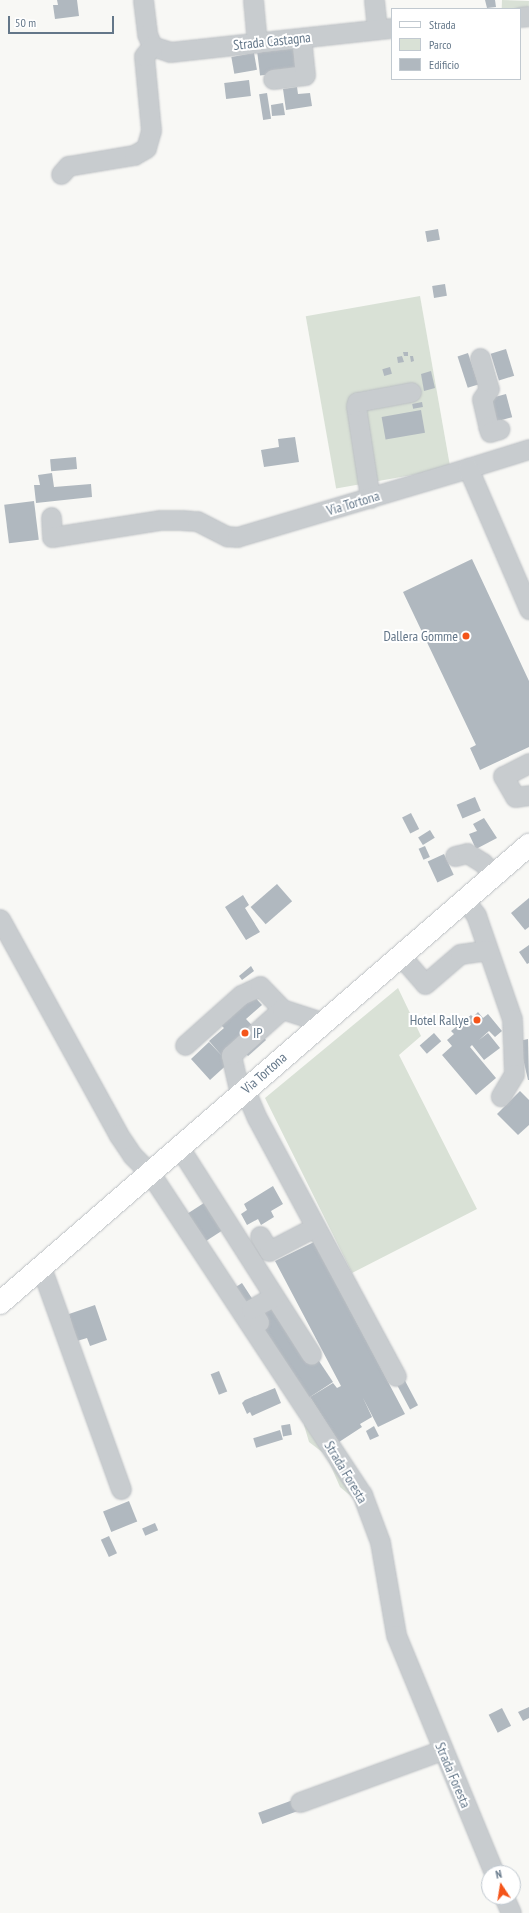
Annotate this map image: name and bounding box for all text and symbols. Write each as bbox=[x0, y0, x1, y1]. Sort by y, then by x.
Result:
scale bar bbox=[10, 8, 116, 34]
legend bbox=[391, 8, 521, 80]
text: 50 m bbox=[15, 15, 36, 30]
text: Strada bbox=[429, 17, 456, 32]
street label: Strada Castagna bbox=[232, 29, 312, 53]
text: Parco bbox=[429, 37, 451, 52]
text: Edificio bbox=[429, 57, 459, 72]
street label: Via Tortona bbox=[324, 487, 382, 519]
place label: Dallera Gomme bbox=[383, 628, 458, 644]
marker: Dallera Gomme bbox=[461, 631, 471, 641]
place label: Hotel Rallye bbox=[410, 1012, 469, 1028]
marker: Hotel Rallye bbox=[472, 1015, 482, 1025]
place label: IP bbox=[253, 1025, 263, 1041]
marker: IP bbox=[240, 1028, 250, 1038]
street label: Via Tortona bbox=[238, 1049, 290, 1097]
street label: Strada Foresta bbox=[321, 1438, 371, 1506]
street label: Strada Foresta bbox=[432, 1740, 474, 1810]
north arrow bbox=[481, 1865, 521, 1905]
text: N bbox=[494, 1867, 503, 1882]

